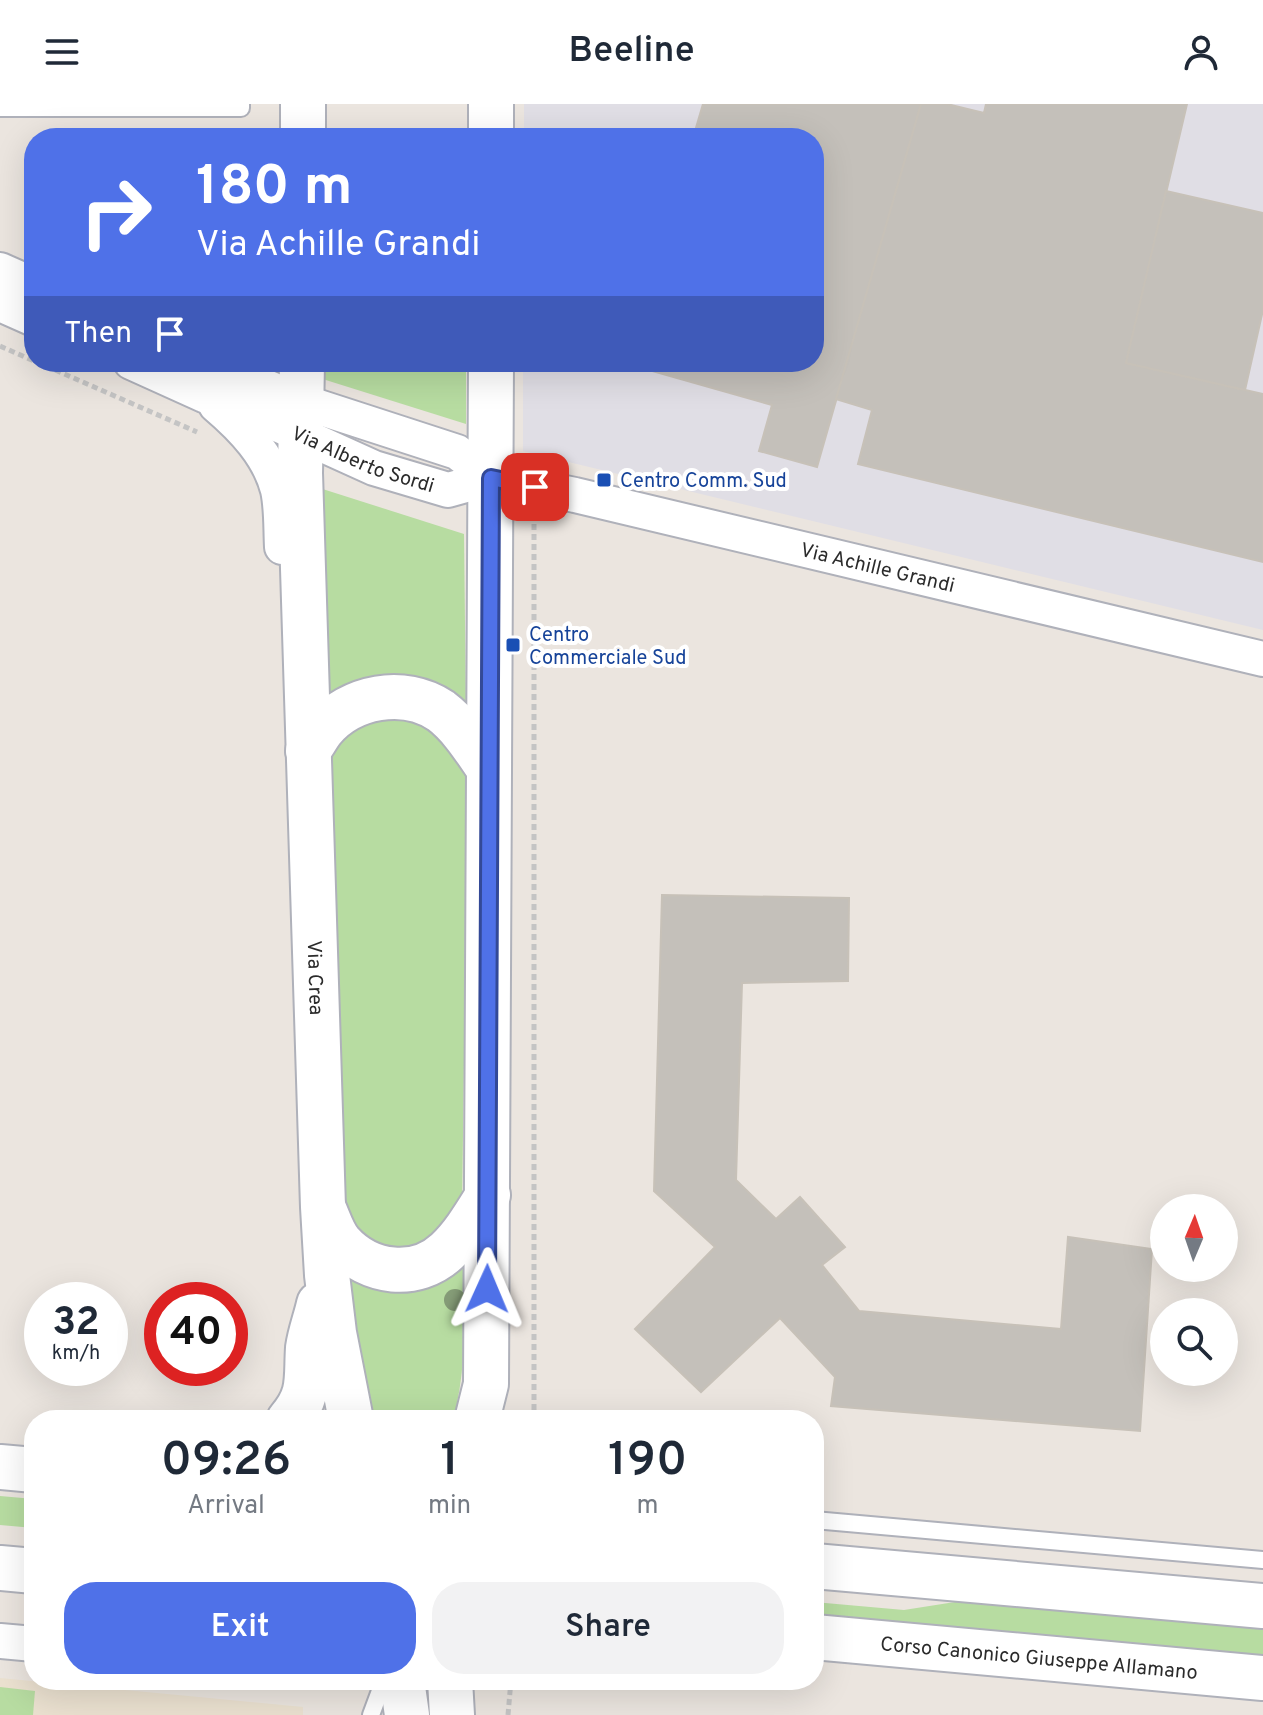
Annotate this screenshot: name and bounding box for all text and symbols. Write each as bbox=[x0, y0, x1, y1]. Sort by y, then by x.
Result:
text: Beeline bbox=[568, 29, 695, 75]
icon: menu bbox=[40, 30, 84, 74]
icon: person bbox=[1179, 30, 1223, 74]
text: 180 m bbox=[196, 154, 353, 224]
icon: right bbox=[64, 160, 168, 264]
text: Via Achille Grandi bbox=[196, 223, 480, 269]
icon: arrive bbox=[148, 312, 192, 356]
text: Then bbox=[64, 316, 132, 353]
street label: Via Alberto Sordi bbox=[287, 421, 437, 500]
pin bbox=[501, 453, 569, 521]
icon: arrive bbox=[513, 465, 557, 509]
place label: Centro Comm. Sud bbox=[620, 469, 787, 495]
marker: Centro Comm. Sud bbox=[595, 471, 613, 489]
street label: Via Achille Grandi bbox=[797, 538, 957, 600]
place label: Centro Commerciale Sud bbox=[529, 623, 686, 672]
marker: Centro Commerciale Sud bbox=[504, 636, 522, 654]
street label: Via Crea bbox=[300, 940, 328, 1016]
north arrow bbox=[1150, 1194, 1238, 1282]
map controls bbox=[1150, 1194, 1238, 1386]
position arrow bbox=[445, 1247, 529, 1331]
speed limit sign: 40 bbox=[144, 1282, 248, 1386]
button: search bbox=[1150, 1298, 1238, 1386]
text: 32 bbox=[52, 1299, 100, 1349]
text: km/h bbox=[52, 1341, 100, 1367]
text: 09:26 bbox=[161, 1432, 291, 1492]
text: 1 bbox=[440, 1432, 459, 1492]
text: 190 bbox=[608, 1432, 687, 1492]
text: Arrival bbox=[187, 1490, 265, 1523]
text: min bbox=[428, 1490, 471, 1523]
text: m bbox=[637, 1490, 659, 1523]
button: Exit bbox=[64, 1582, 416, 1674]
button: Share bbox=[432, 1582, 784, 1674]
street label: Corso Canonico Giuseppe Allamano bbox=[879, 1632, 1199, 1687]

